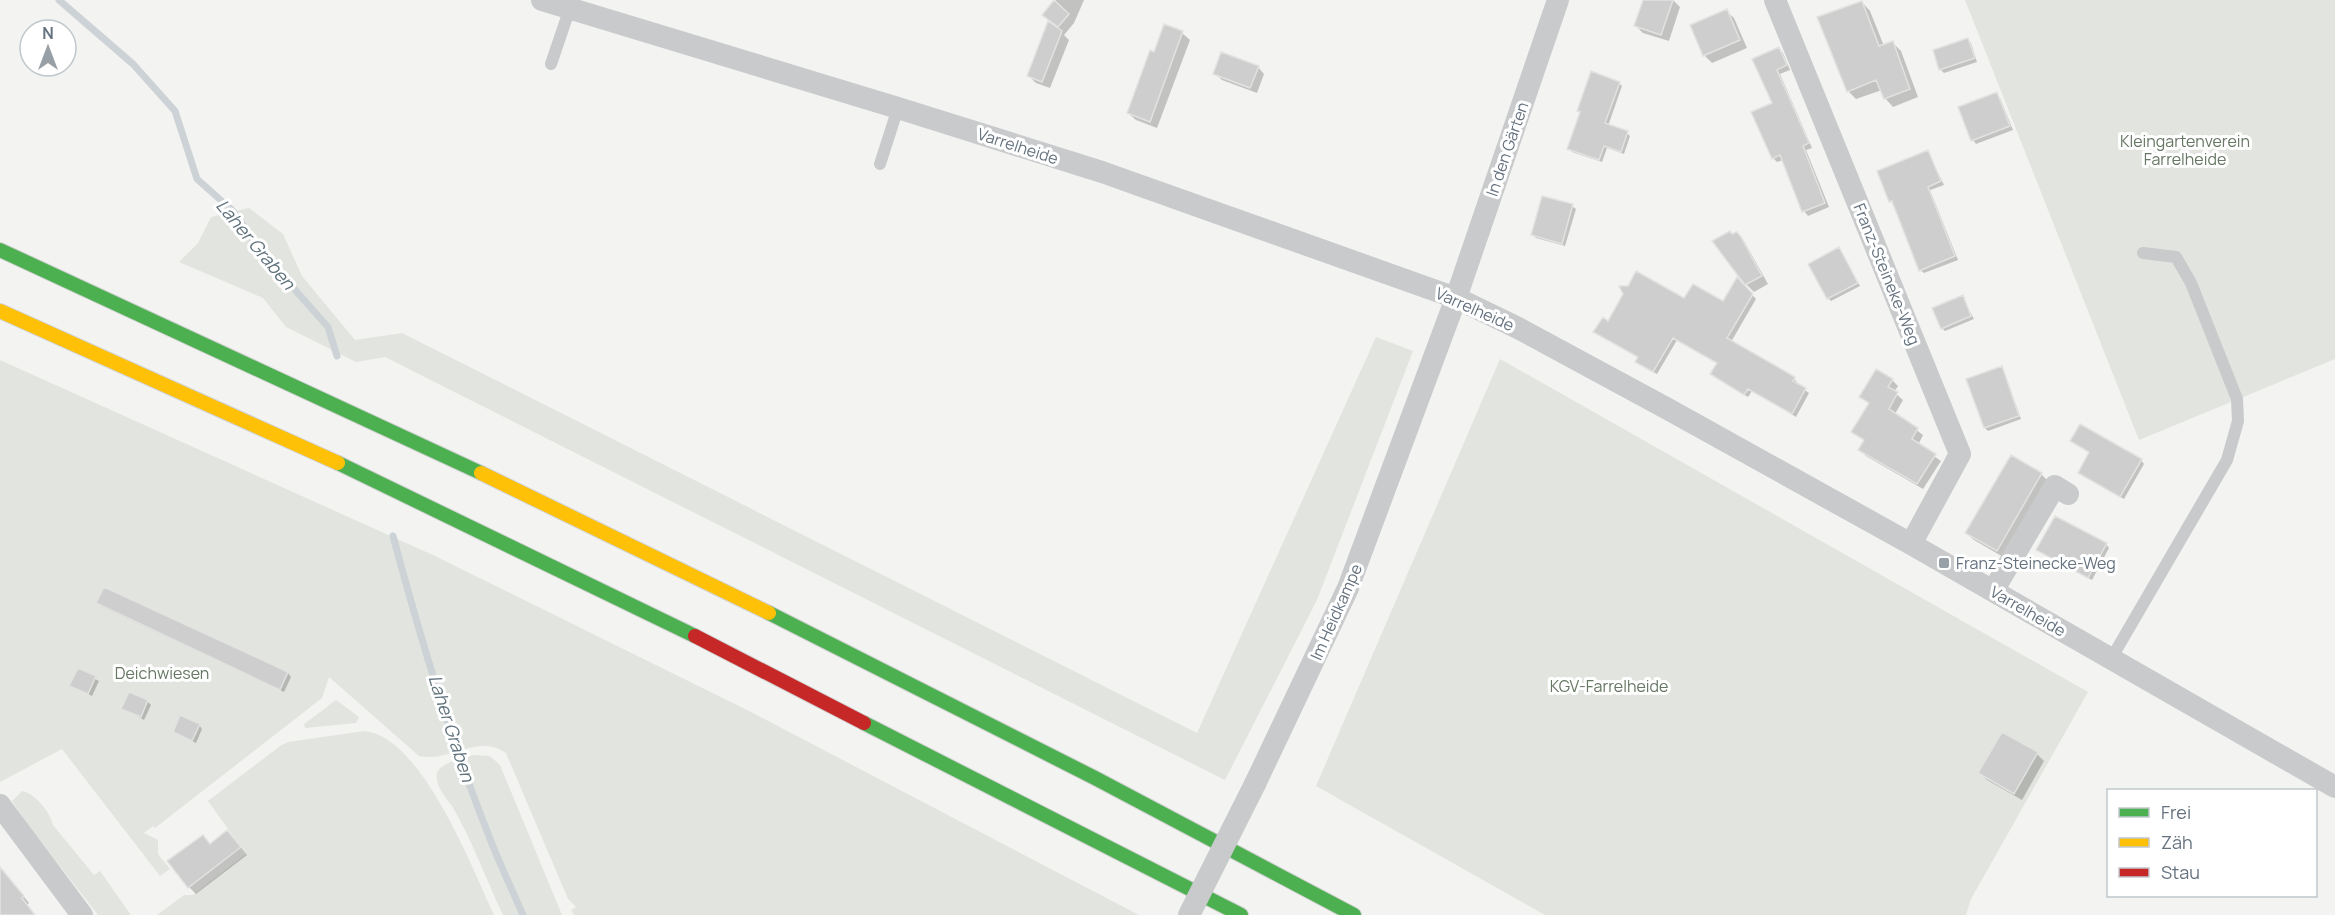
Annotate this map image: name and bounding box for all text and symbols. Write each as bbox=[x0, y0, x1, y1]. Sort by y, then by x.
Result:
north arrow bbox=[18, 18, 78, 78]
text: N bbox=[42, 22, 54, 44]
street label: In den Gärten bbox=[1481, 99, 1533, 199]
street label: Varrelheide bbox=[975, 123, 1061, 169]
park label: Kleingartenverein Farrelheide bbox=[2120, 130, 2250, 170]
water label: Laher Graben bbox=[211, 194, 302, 295]
street label: Franz-Steineke-Weg bbox=[1849, 200, 1925, 348]
street label: Varrelheide bbox=[1432, 282, 1518, 336]
place label: Franz-Steinecke-Weg bbox=[1956, 552, 2116, 574]
marker: Franz-Steinecke-Weg bbox=[1937, 556, 1951, 570]
street label: Im Heidkampe bbox=[1305, 560, 1367, 664]
street label: Varrelheide bbox=[1986, 581, 2070, 641]
park label: Deichwiesen bbox=[115, 662, 209, 684]
water label: Laher Graben bbox=[423, 672, 481, 786]
park label: KGV-Farrelheide bbox=[1550, 675, 1668, 697]
legend bbox=[2107, 789, 2317, 897]
text: Frei bbox=[2161, 800, 2191, 824]
text: Zäh bbox=[2161, 830, 2193, 854]
text: Stau bbox=[2161, 860, 2200, 884]

